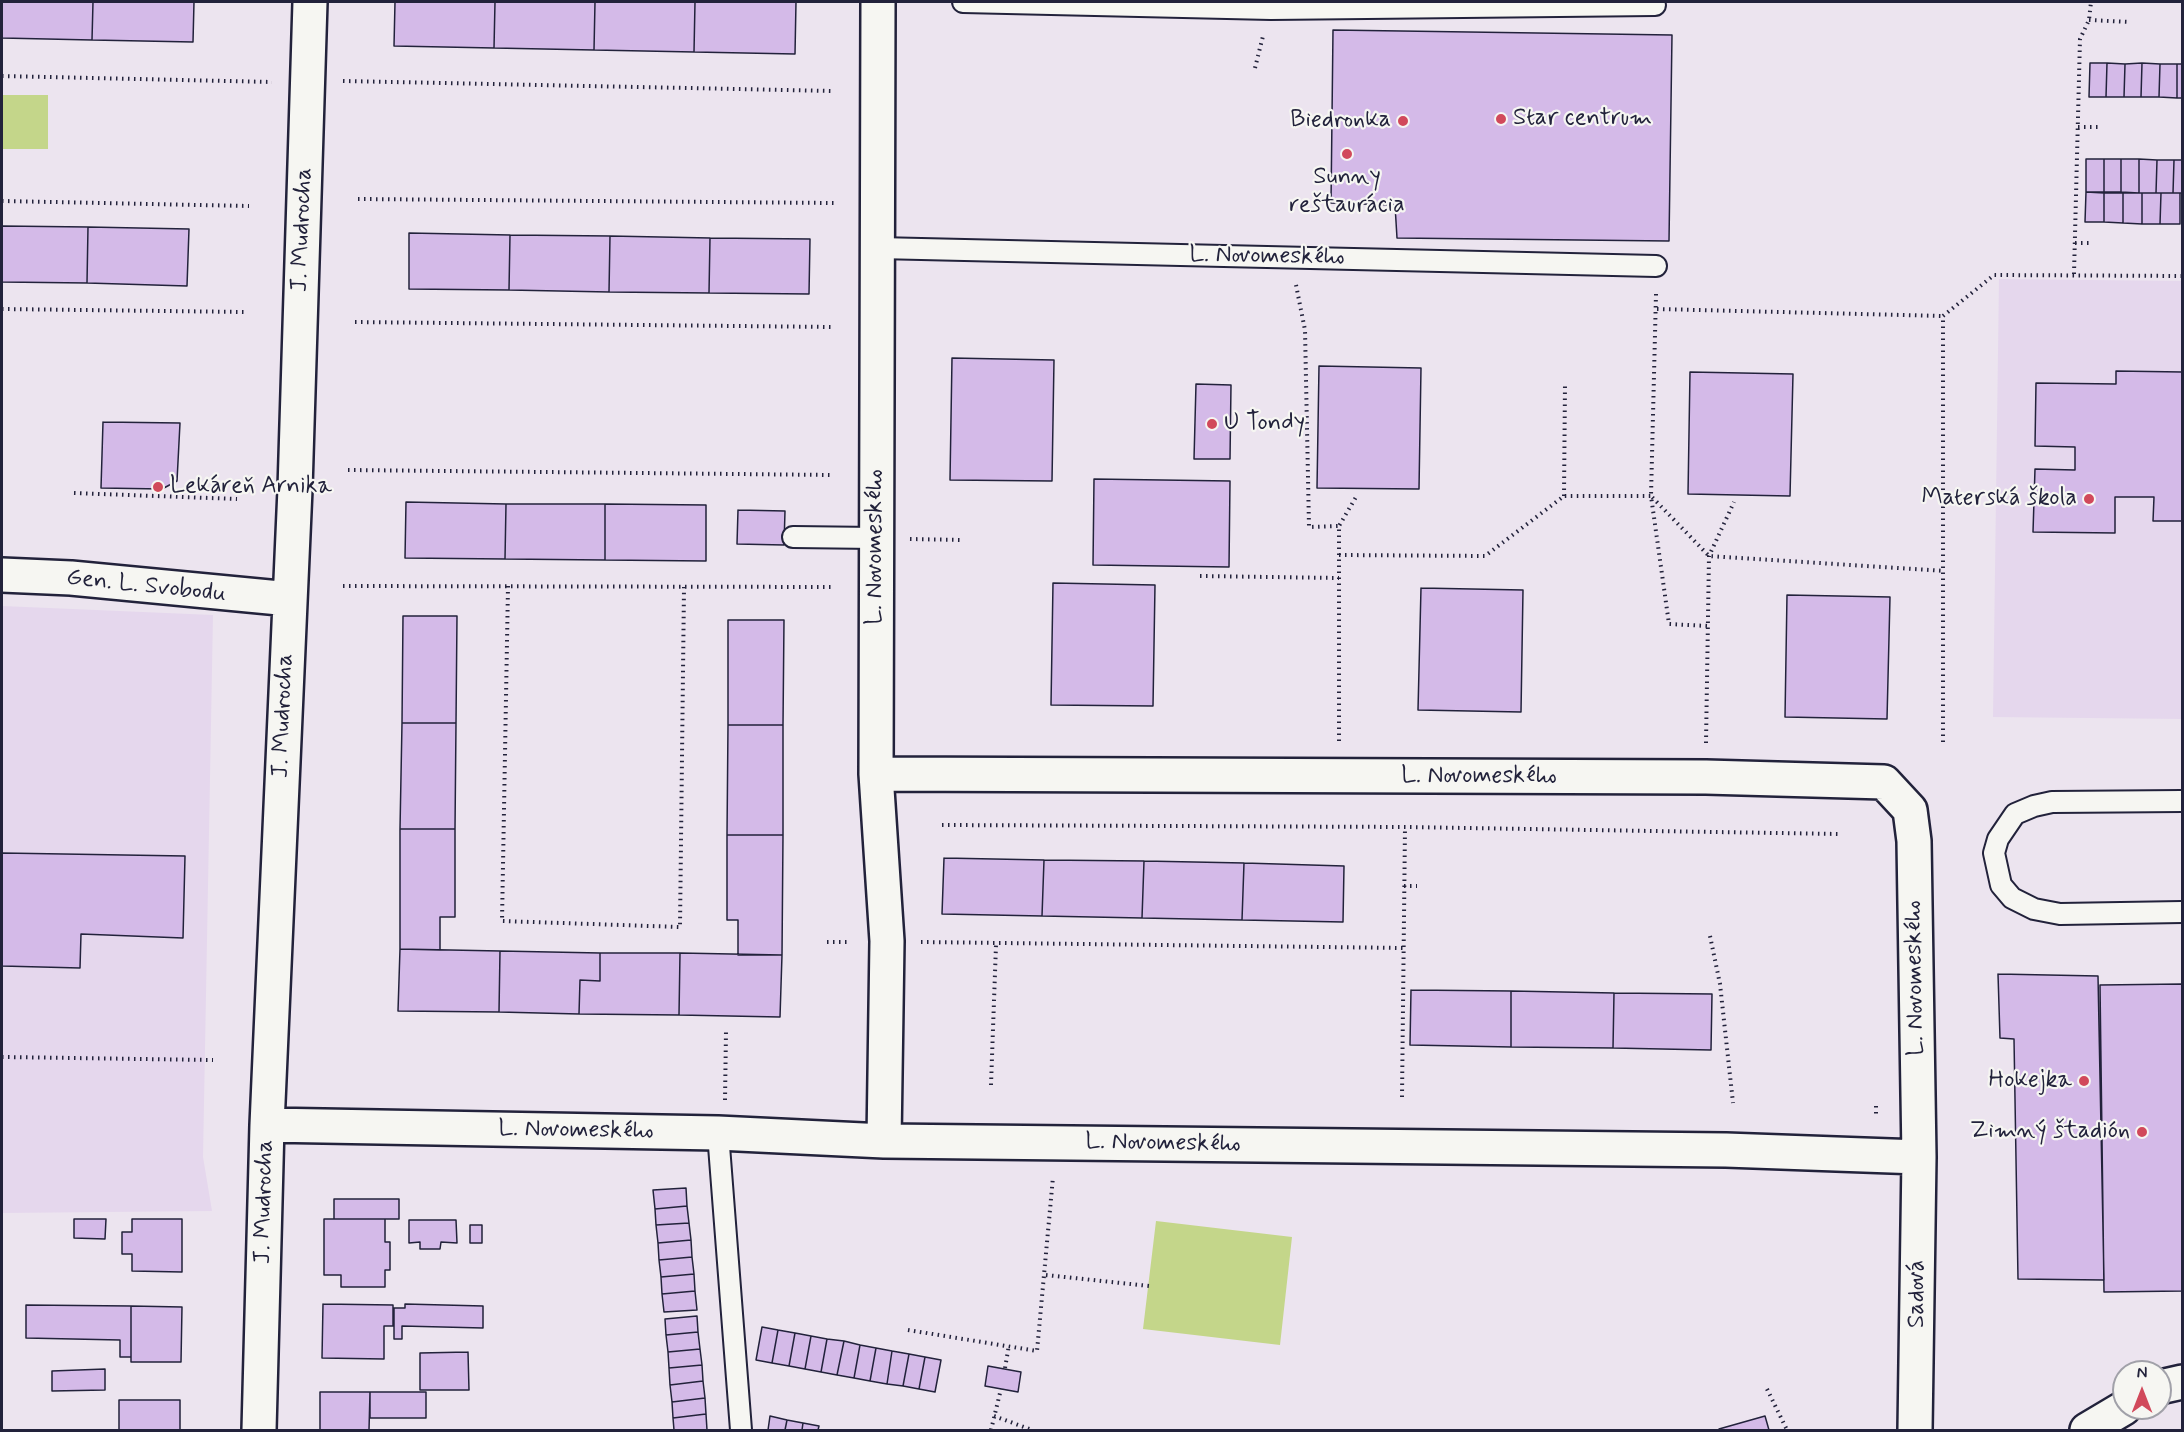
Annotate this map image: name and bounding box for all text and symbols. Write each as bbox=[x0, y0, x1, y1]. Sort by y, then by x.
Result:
place label: Star centrum bbox=[1513, 105, 1652, 133]
place label: Biedronka bbox=[1290, 107, 1391, 135]
marker: Star centrum bbox=[1494, 112, 1508, 126]
marker: Biedronka bbox=[1396, 114, 1410, 128]
marker: Sunny reštaurácia bbox=[1340, 147, 1354, 161]
place label: Sunny reštaurácia bbox=[1289, 164, 1405, 220]
street label: J. Mudrocha bbox=[286, 167, 320, 293]
street label: L. Novomeského bbox=[1189, 241, 1345, 273]
place label: U Tondy bbox=[1224, 410, 1305, 438]
marker: U Tondy bbox=[1205, 417, 1219, 431]
street label: L. Novomeského bbox=[862, 469, 890, 625]
place label: Lekáreň Arnika bbox=[170, 473, 332, 501]
marker: Lekáreň Arnika bbox=[151, 480, 165, 494]
place label: Materská škola bbox=[1921, 485, 2077, 513]
marker: Materská škola bbox=[2082, 492, 2096, 506]
street label: Gen. L. Svobodu bbox=[65, 564, 227, 610]
street label: J. Mudrocha bbox=[267, 653, 301, 779]
street label: L. Novomeského bbox=[1401, 763, 1557, 791]
street label: L. Novomeského bbox=[1900, 900, 1932, 1056]
place label: Hokejka bbox=[1988, 1067, 2072, 1095]
marker: Hokejka bbox=[2077, 1074, 2091, 1088]
street label: L. Novomeského bbox=[498, 1115, 654, 1147]
place label: Zimný štadión bbox=[1970, 1118, 2130, 1146]
marker: Zimný štadión bbox=[2135, 1125, 2149, 1139]
street label: L. Novomeského bbox=[1085, 1128, 1241, 1160]
street label: J. Mudrocha bbox=[250, 1140, 280, 1264]
street label: Sadová bbox=[1904, 1260, 1932, 1328]
north arrow bbox=[2112, 1360, 2172, 1420]
text: N bbox=[2137, 1363, 2147, 1384]

